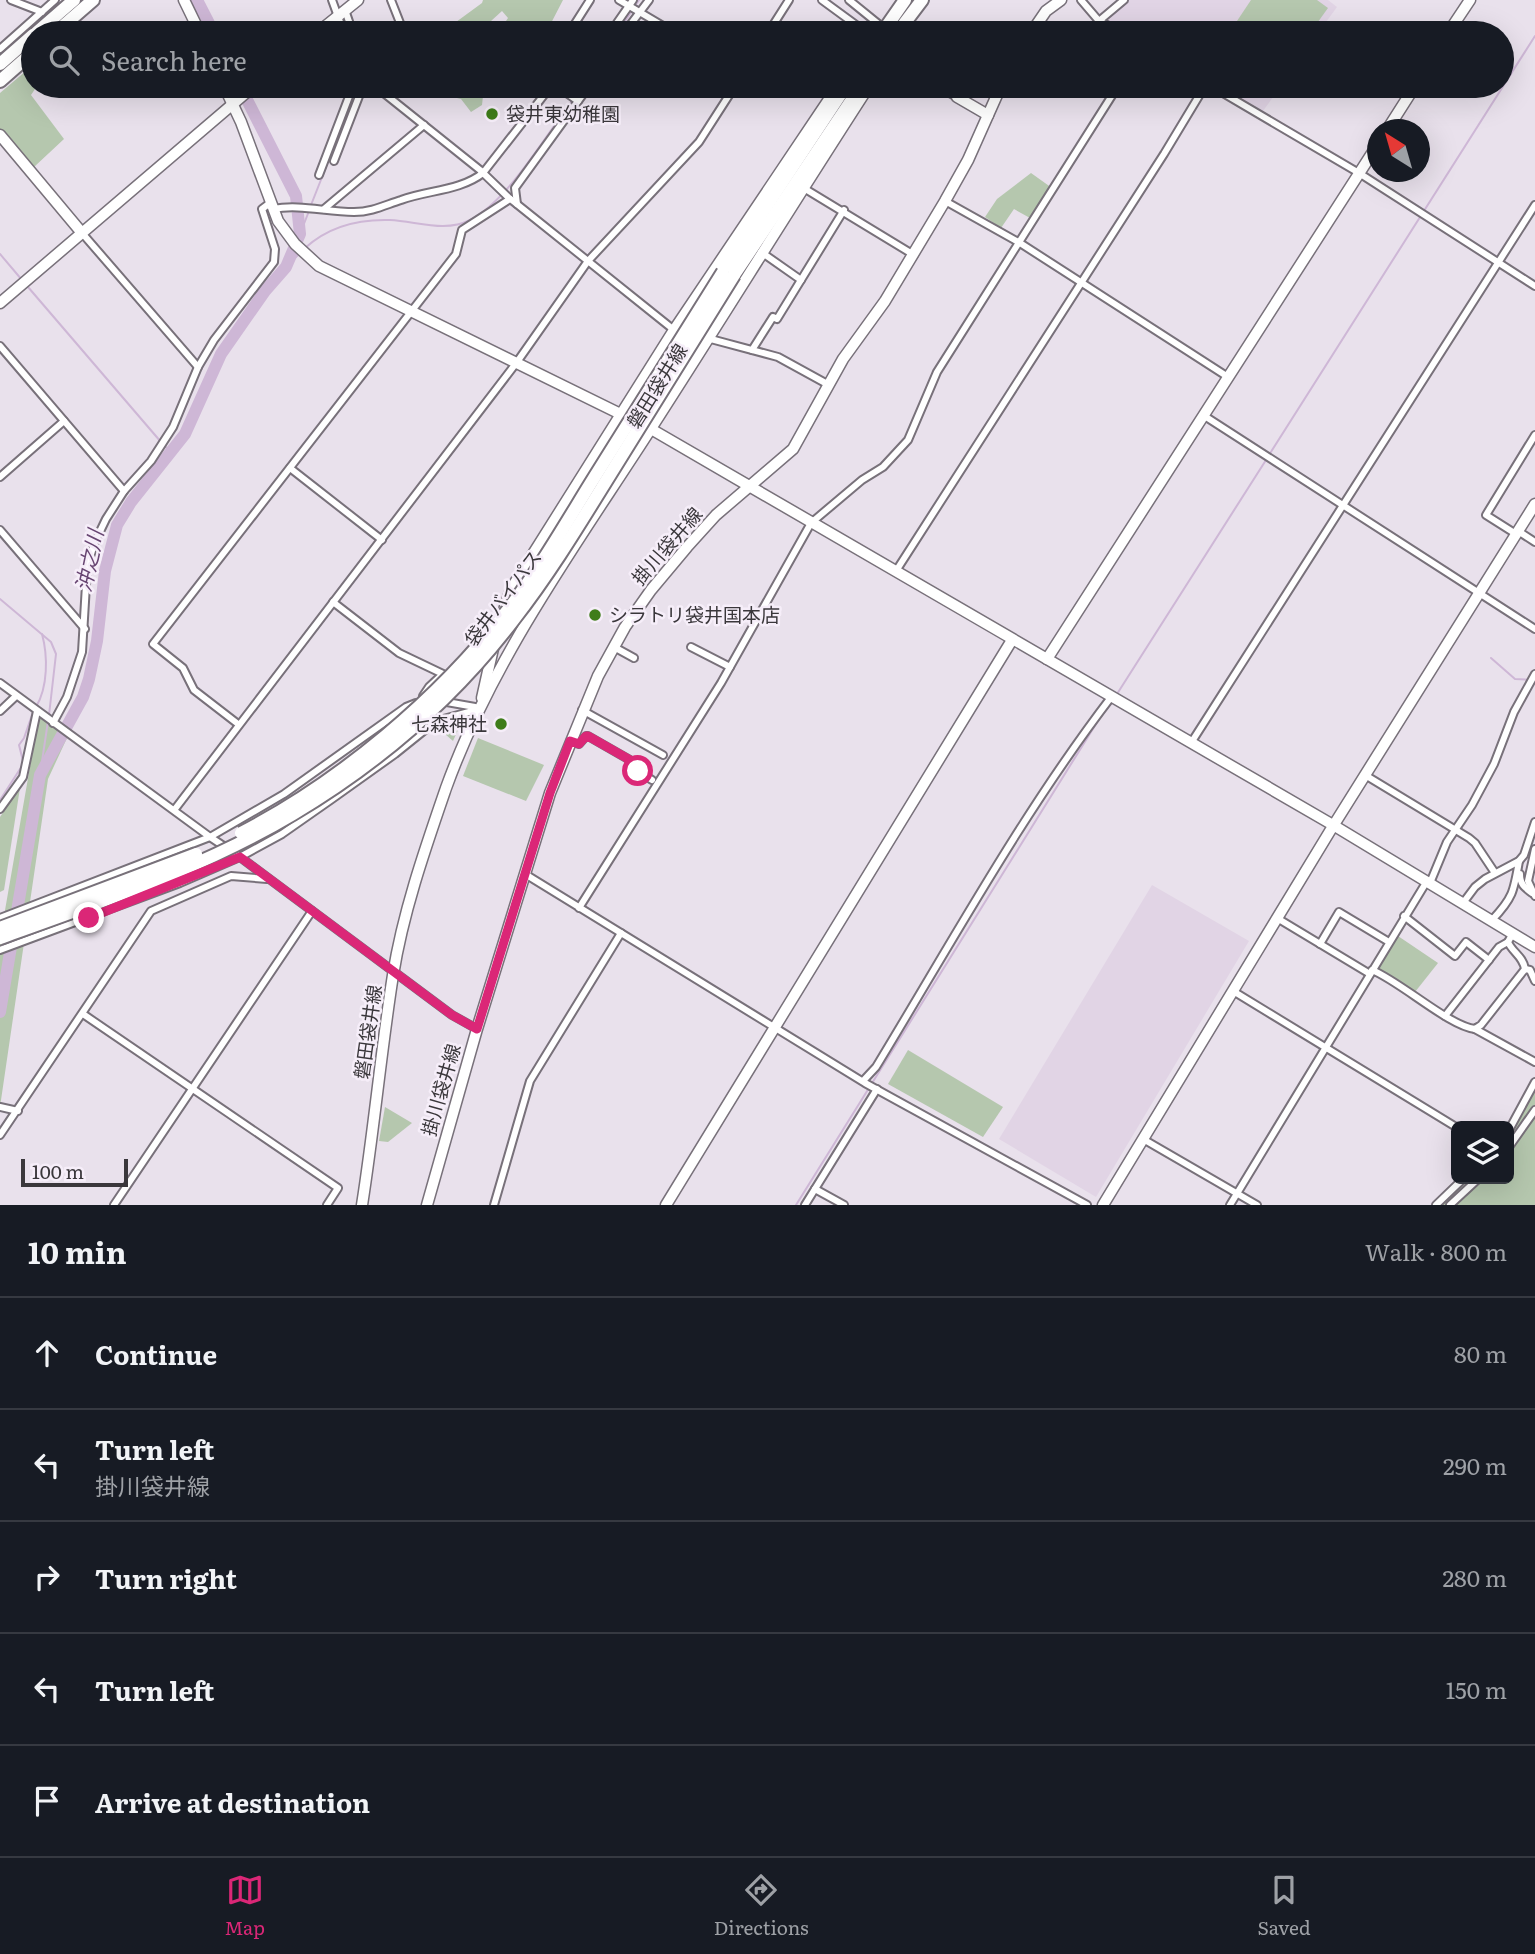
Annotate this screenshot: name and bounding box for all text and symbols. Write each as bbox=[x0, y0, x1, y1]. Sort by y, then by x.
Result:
search box bbox=[21, 21, 1514, 98]
text: Search here bbox=[101, 40, 247, 79]
icon: search bbox=[45, 41, 83, 79]
place label: 袋井東幼稚園 bbox=[506, 99, 620, 127]
marker: 袋井東幼稚園 bbox=[484, 106, 500, 122]
north arrow bbox=[1367, 119, 1430, 182]
street label: 磐田袋井線 bbox=[619, 338, 693, 433]
street label: 掛川袋井線 bbox=[625, 500, 708, 590]
water label: 沖之川 bbox=[66, 524, 110, 595]
street label: 袋井バイパス bbox=[457, 544, 548, 651]
place label: シラトリ袋井国本店 bbox=[609, 600, 780, 628]
marker: シラトリ袋井国本店 bbox=[587, 607, 603, 623]
place label: 七森神社 bbox=[411, 709, 487, 737]
marker: 七森神社 bbox=[493, 716, 509, 732]
route start bbox=[622, 755, 653, 786]
route end bbox=[73, 902, 104, 933]
street label: 磐田袋井線 bbox=[347, 983, 387, 1081]
street label: 掛川袋井線 bbox=[413, 1040, 467, 1139]
map controls bbox=[1451, 1121, 1514, 1184]
button: layers bbox=[1451, 1121, 1514, 1184]
scale bar bbox=[21, 1156, 128, 1188]
text: 100 m bbox=[32, 1157, 84, 1185]
text: 10 min bbox=[28, 1229, 127, 1273]
text: Walk · 800 m bbox=[1365, 1234, 1507, 1268]
icon: ahead bbox=[28, 1334, 66, 1372]
text: Continue bbox=[95, 1334, 217, 1373]
text: 80 m bbox=[1454, 1336, 1507, 1370]
text: Turn left bbox=[95, 1429, 214, 1468]
icon: left bbox=[28, 1446, 66, 1484]
text: 290 m bbox=[1443, 1448, 1507, 1482]
text: 掛川袋井線 bbox=[95, 1468, 210, 1502]
icon: right bbox=[28, 1558, 66, 1596]
text: Turn right bbox=[95, 1558, 237, 1597]
text: 280 m bbox=[1442, 1560, 1507, 1594]
icon: left bbox=[28, 1670, 66, 1708]
text: Turn left bbox=[95, 1670, 214, 1709]
text: 150 m bbox=[1446, 1672, 1507, 1706]
icon: arrive bbox=[28, 1782, 66, 1820]
text: Arrive at destination bbox=[95, 1782, 370, 1821]
tab: Map bbox=[224, 1871, 265, 1941]
tab: Directions bbox=[714, 1871, 809, 1941]
tab: Saved bbox=[1258, 1871, 1311, 1941]

